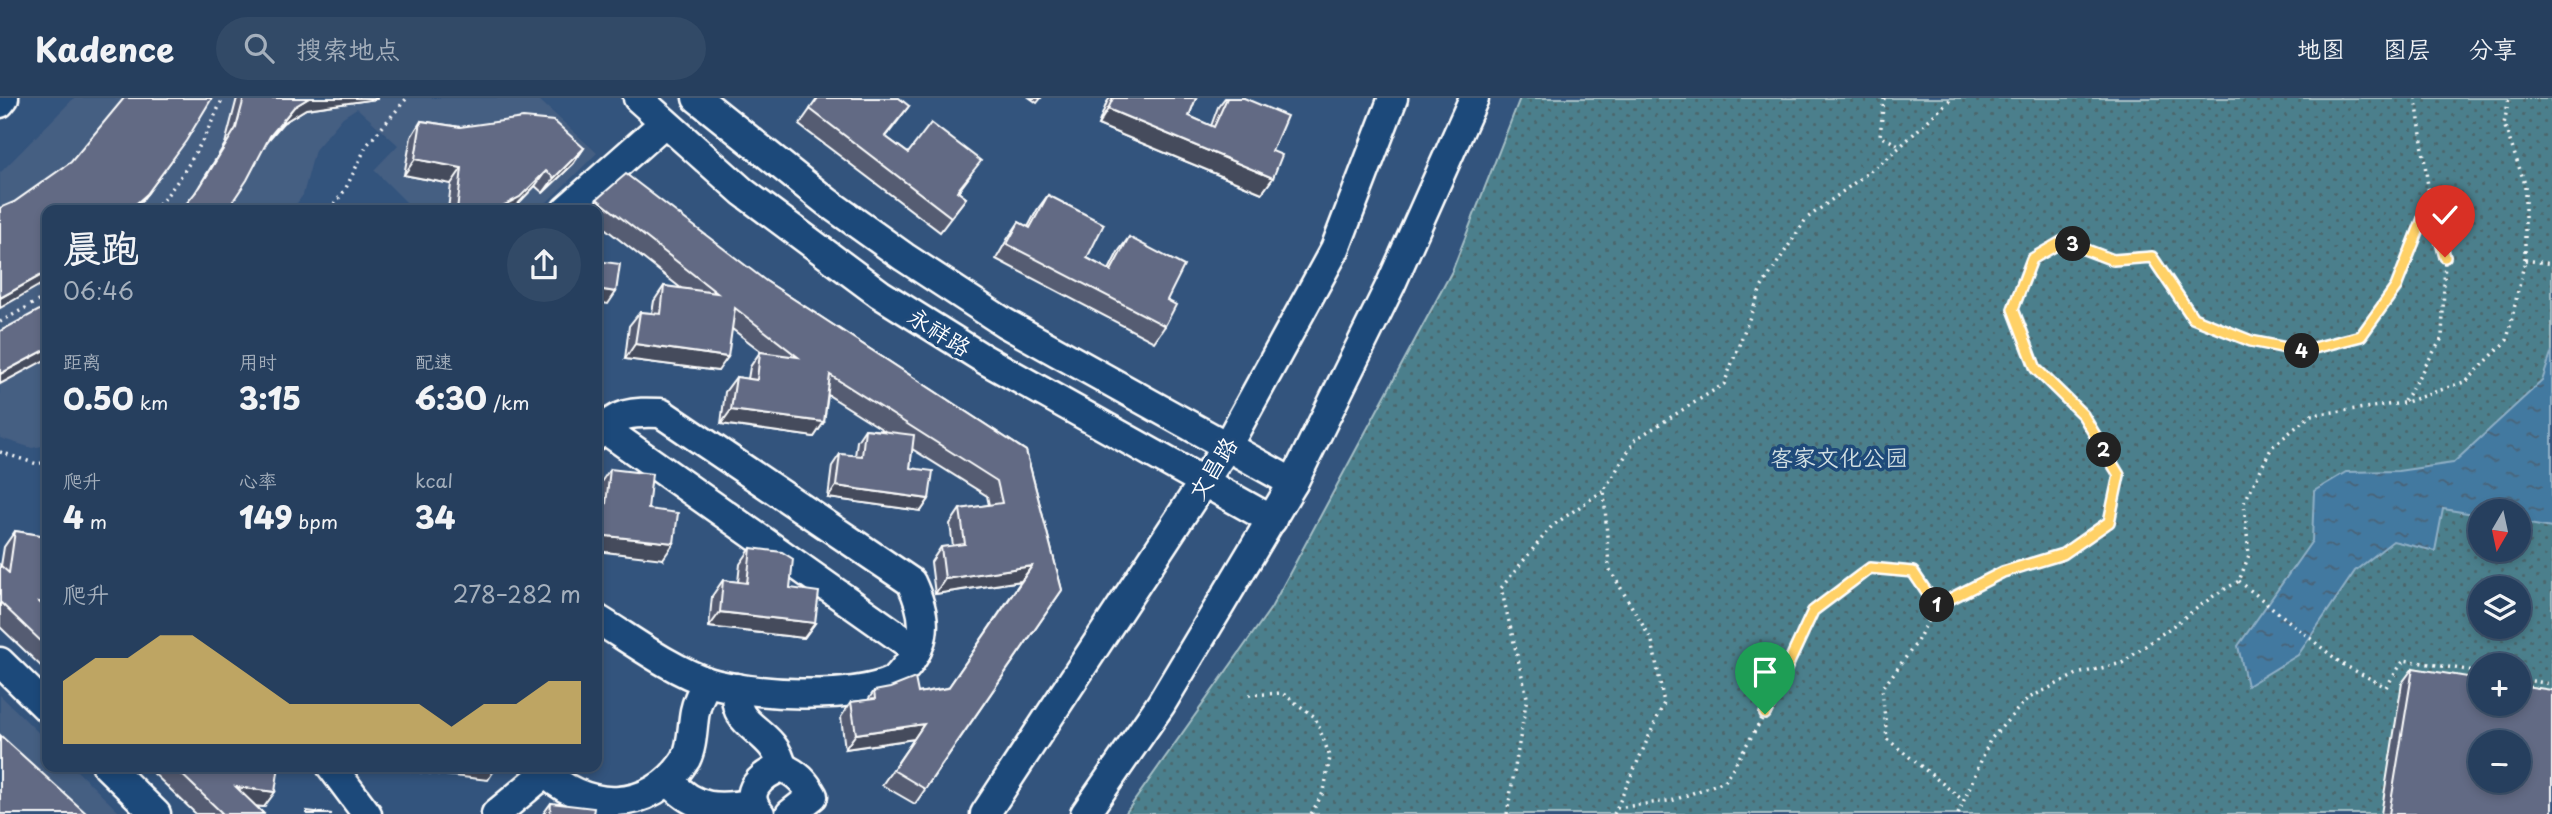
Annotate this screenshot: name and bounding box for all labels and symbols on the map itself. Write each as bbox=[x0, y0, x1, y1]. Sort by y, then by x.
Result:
pin bbox=[2415, 185, 2475, 257]
pin: 3 bbox=[2056, 226, 2090, 262]
street label: 永祥路 bbox=[901, 298, 979, 364]
pin: 4 bbox=[2284, 334, 2320, 368]
street label: 文昌路 bbox=[1179, 429, 1245, 507]
pin: 2 bbox=[2086, 432, 2122, 468]
park label: 客家文化公园 bbox=[1770, 439, 1908, 474]
north arrow bbox=[2468, 499, 2530, 562]
pin: 1 bbox=[1920, 588, 1954, 622]
pin bbox=[1735, 642, 1795, 714]

